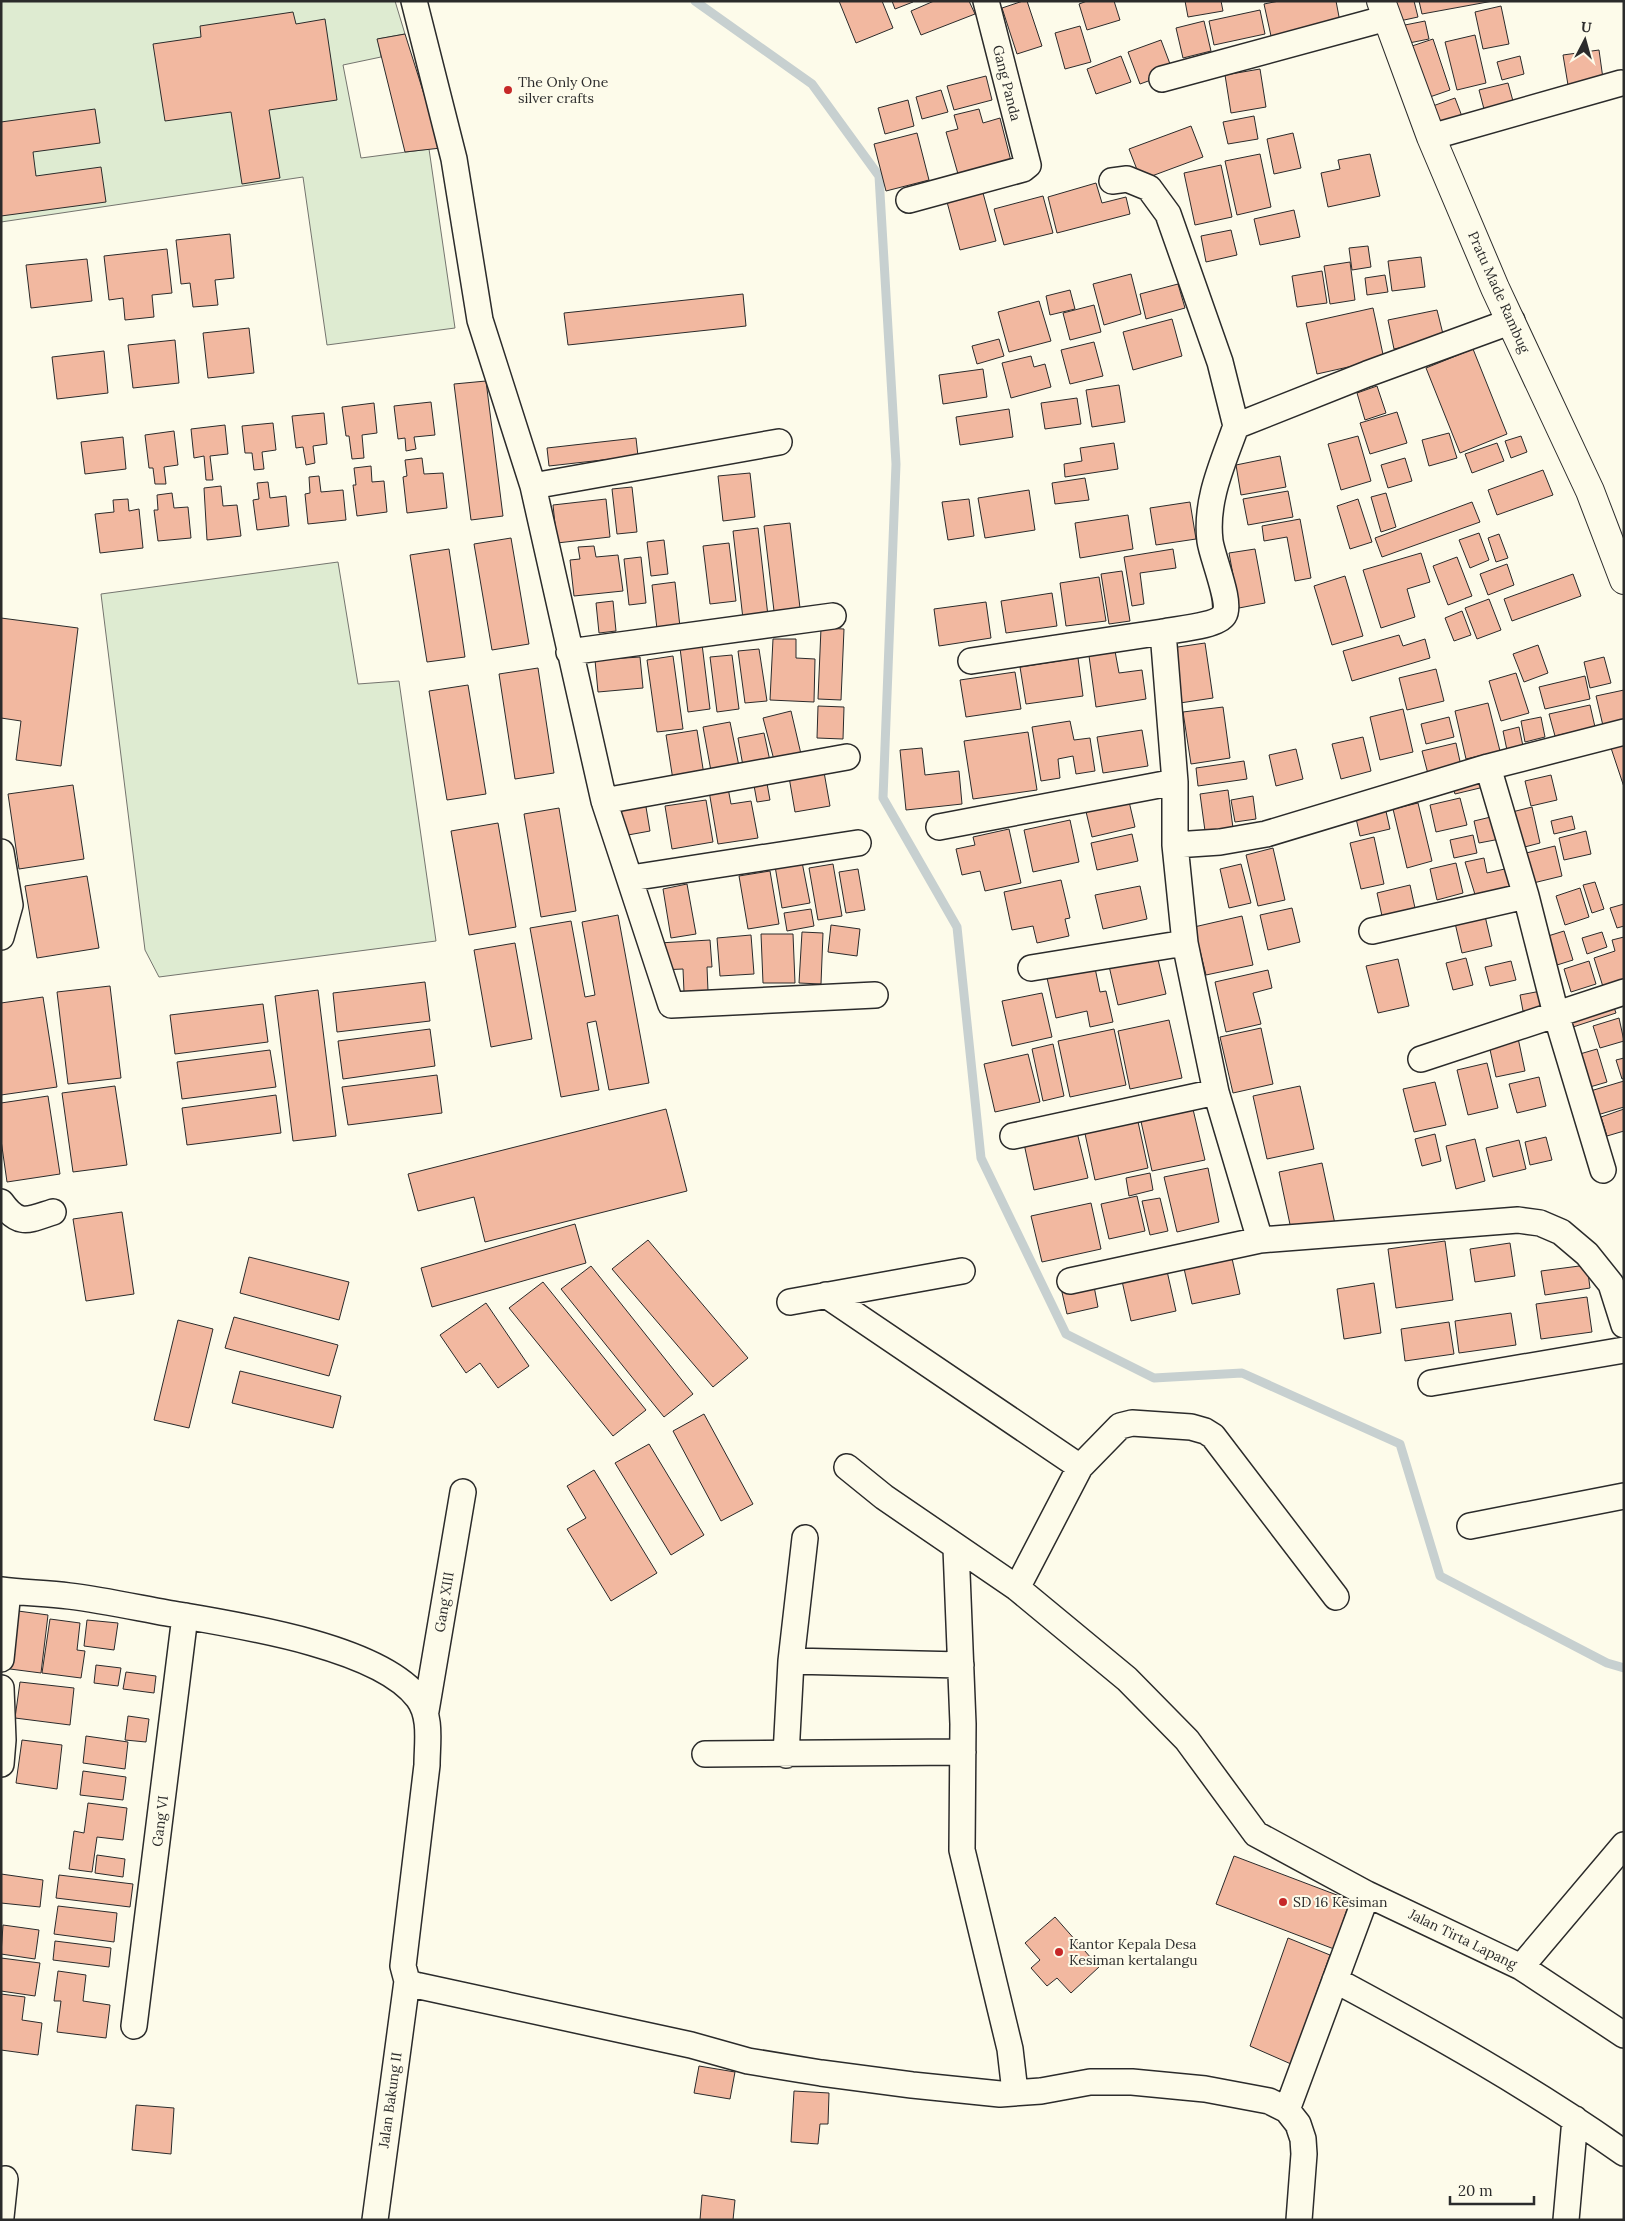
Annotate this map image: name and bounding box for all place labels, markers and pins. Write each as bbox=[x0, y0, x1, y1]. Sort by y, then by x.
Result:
place label: The Only One silver crafts bbox=[518, 73, 609, 107]
marker: The Only One silver crafts bbox=[502, 84, 514, 96]
place label: SD 16 Kesiman bbox=[1293, 1893, 1388, 1911]
marker: SD 16 Kesiman bbox=[1277, 1896, 1289, 1908]
place label: Kantor Kepala Desa Kesiman kertalangu bbox=[1069, 1935, 1198, 1969]
marker: Kantor Kepala Desa Kesiman kertalangu bbox=[1053, 1946, 1065, 1958]

